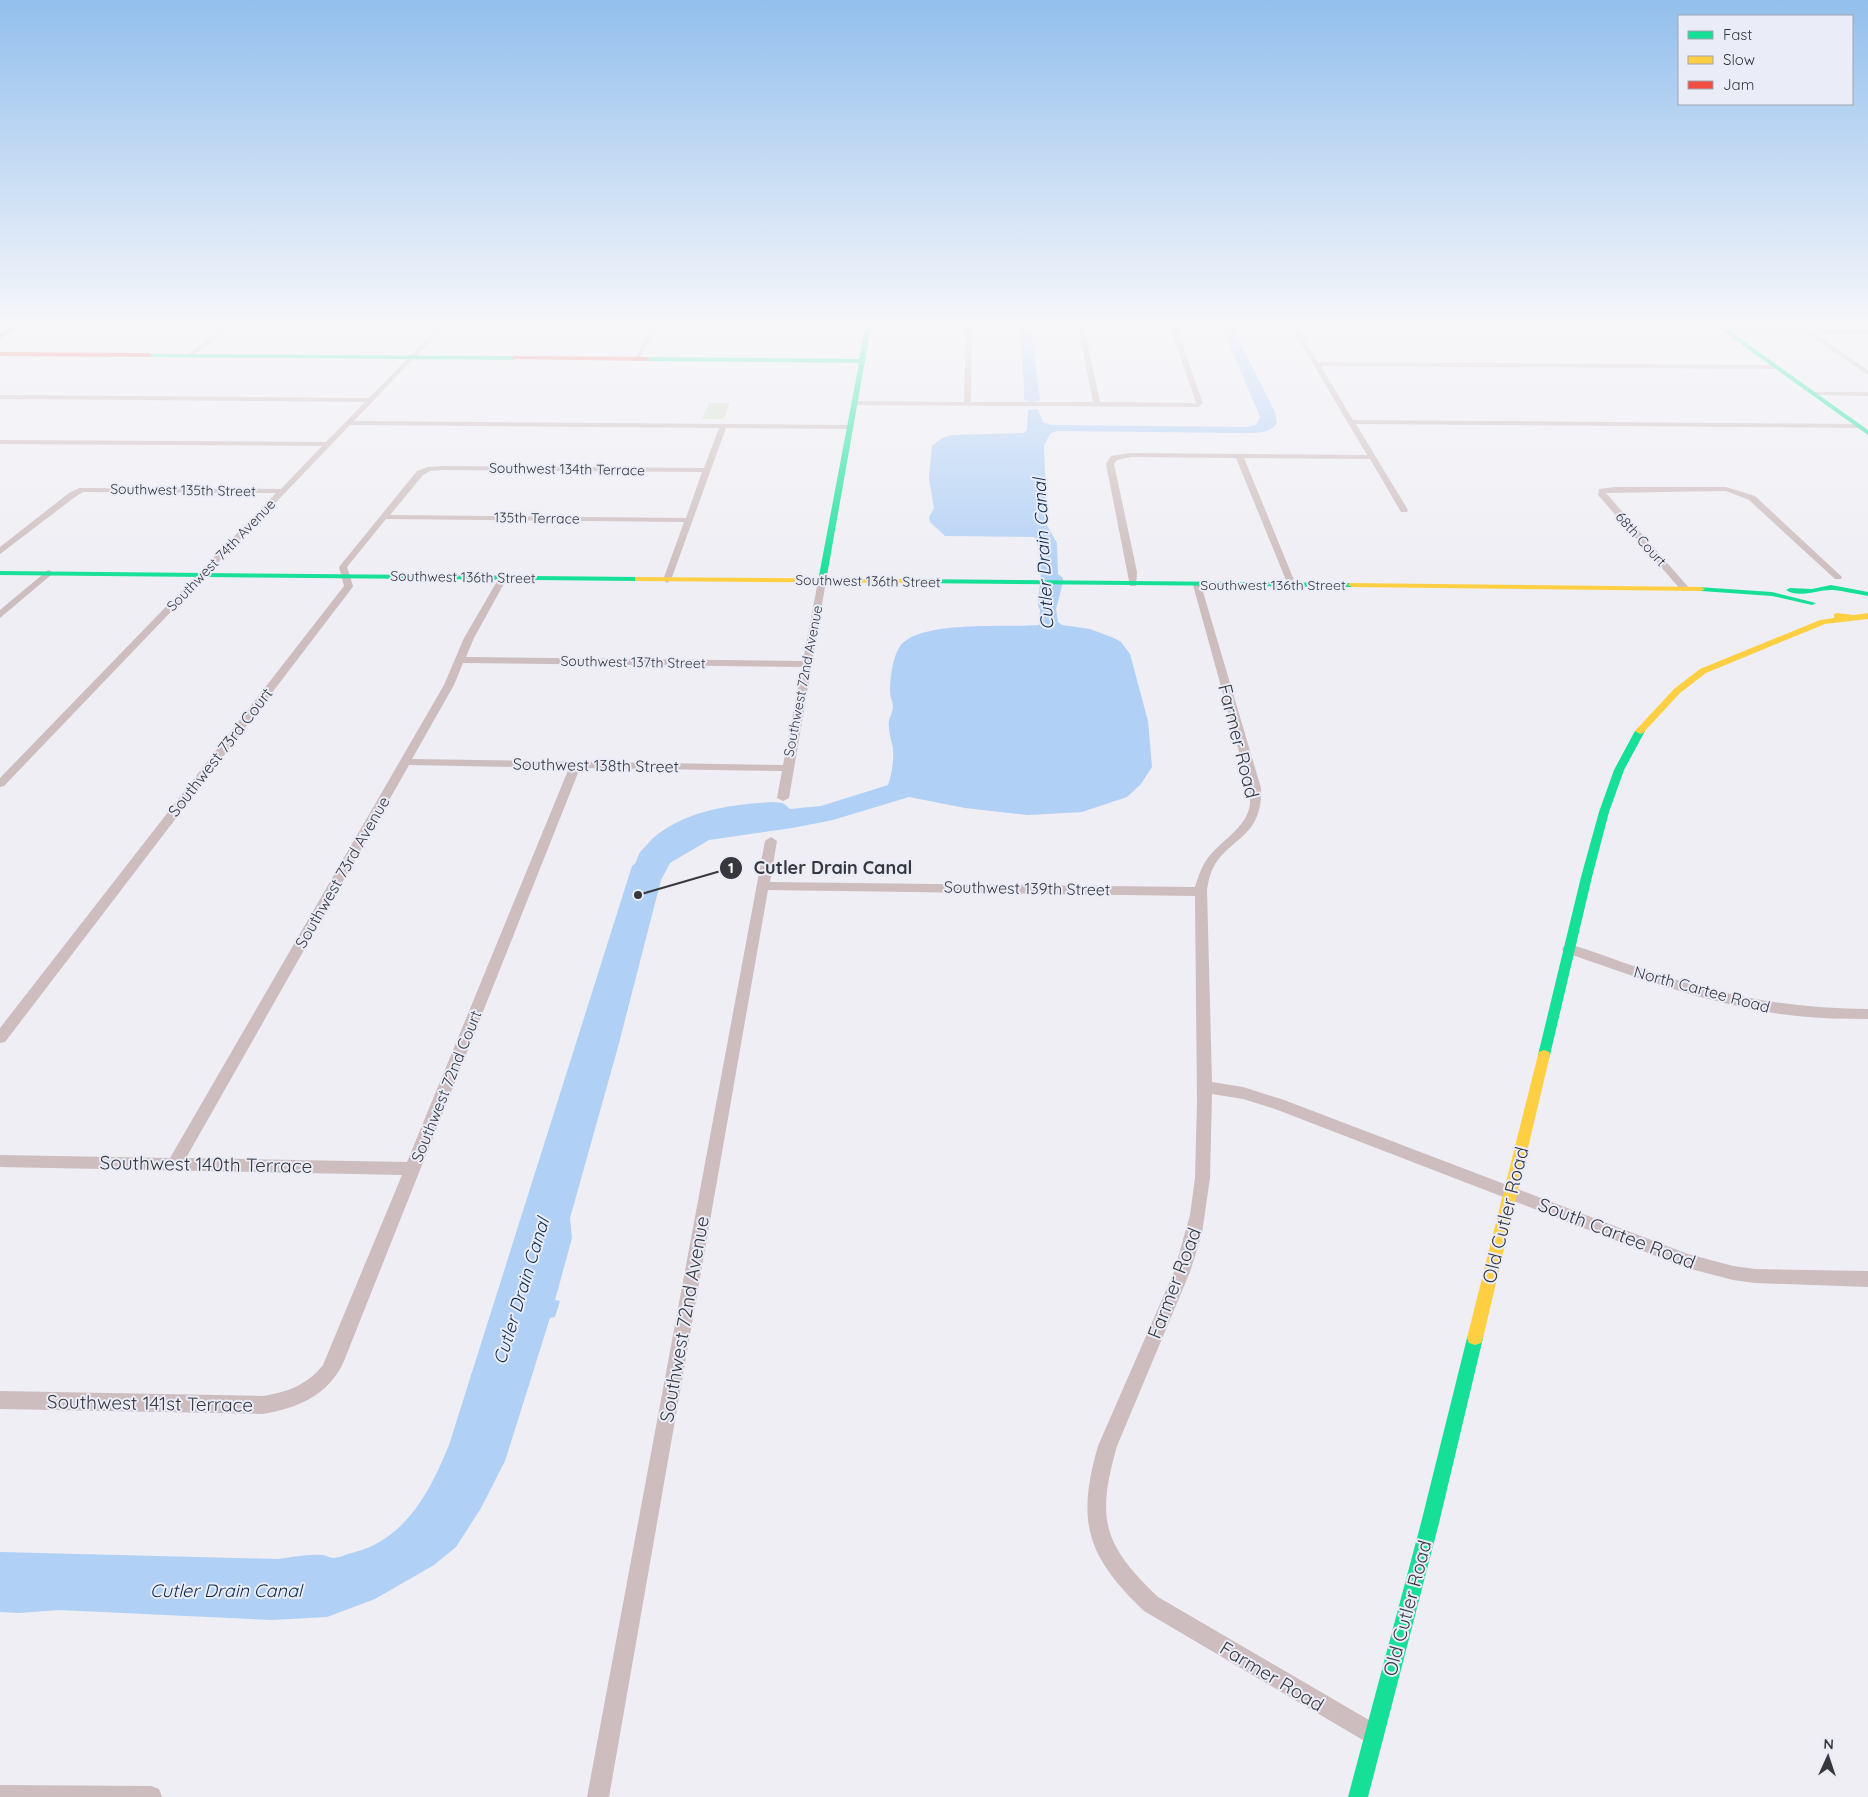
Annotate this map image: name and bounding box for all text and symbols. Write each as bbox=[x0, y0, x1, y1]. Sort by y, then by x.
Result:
legend bbox=[1678, 15, 1853, 105]
text: Fast bbox=[1723, 25, 1752, 44]
text: Slow bbox=[1723, 50, 1755, 69]
text: Jam bbox=[1723, 75, 1754, 94]
street label: Southwest 134th Terrace bbox=[489, 459, 645, 479]
water label: Cutler Drain Canal bbox=[1027, 476, 1058, 630]
street label: Southwest 135th Street bbox=[110, 480, 256, 500]
street label: Southwest 74th Avenue bbox=[163, 495, 279, 615]
street label: 135th Terrace bbox=[494, 508, 580, 528]
street label: 68th Court bbox=[1612, 508, 1670, 570]
street label: Southwest 136th Street bbox=[390, 567, 536, 587]
street label: Southwest 136th Street bbox=[795, 571, 941, 591]
street label: Southwest 136th Street bbox=[1200, 576, 1346, 594]
street label: Southwest 72nd Avenue bbox=[779, 604, 827, 758]
street label: Southwest 137th Street bbox=[560, 652, 706, 672]
street label: Farmer Road bbox=[1213, 681, 1265, 801]
street label: Southwest 73rd Court bbox=[164, 684, 276, 820]
street label: Southwest 138th Street bbox=[513, 754, 679, 776]
street label: Southwest 73rd Avenue bbox=[290, 793, 394, 951]
callout: Cutler Drain Canal bbox=[719, 851, 922, 884]
text: Cutler Drain Canal bbox=[754, 856, 912, 879]
text: 1 bbox=[728, 858, 734, 877]
street label: Southwest 139th Street bbox=[944, 877, 1110, 899]
street label: North Cartee Road bbox=[1632, 961, 1772, 1017]
street label: Southwest 72nd Court bbox=[406, 1007, 486, 1165]
street label: Old Cutler Road bbox=[1476, 1144, 1534, 1286]
street label: Southwest 140th Terrace bbox=[99, 1150, 313, 1178]
street label: South Cartee Road bbox=[1535, 1192, 1699, 1274]
water label: Cutler Drain Canal bbox=[488, 1213, 555, 1367]
street label: Southwest 72nd Avenue bbox=[654, 1214, 714, 1424]
street label: Farmer Road bbox=[1142, 1224, 1206, 1342]
street label: Southwest 141st Terrace bbox=[47, 1389, 253, 1417]
street label: Old Cutler Road bbox=[1377, 1537, 1437, 1679]
water label: Cutler Drain Canal bbox=[150, 1579, 304, 1602]
street label: Farmer Road bbox=[1216, 1636, 1328, 1716]
north arrow bbox=[1803, 1732, 1853, 1782]
text: N bbox=[1823, 1735, 1834, 1753]

